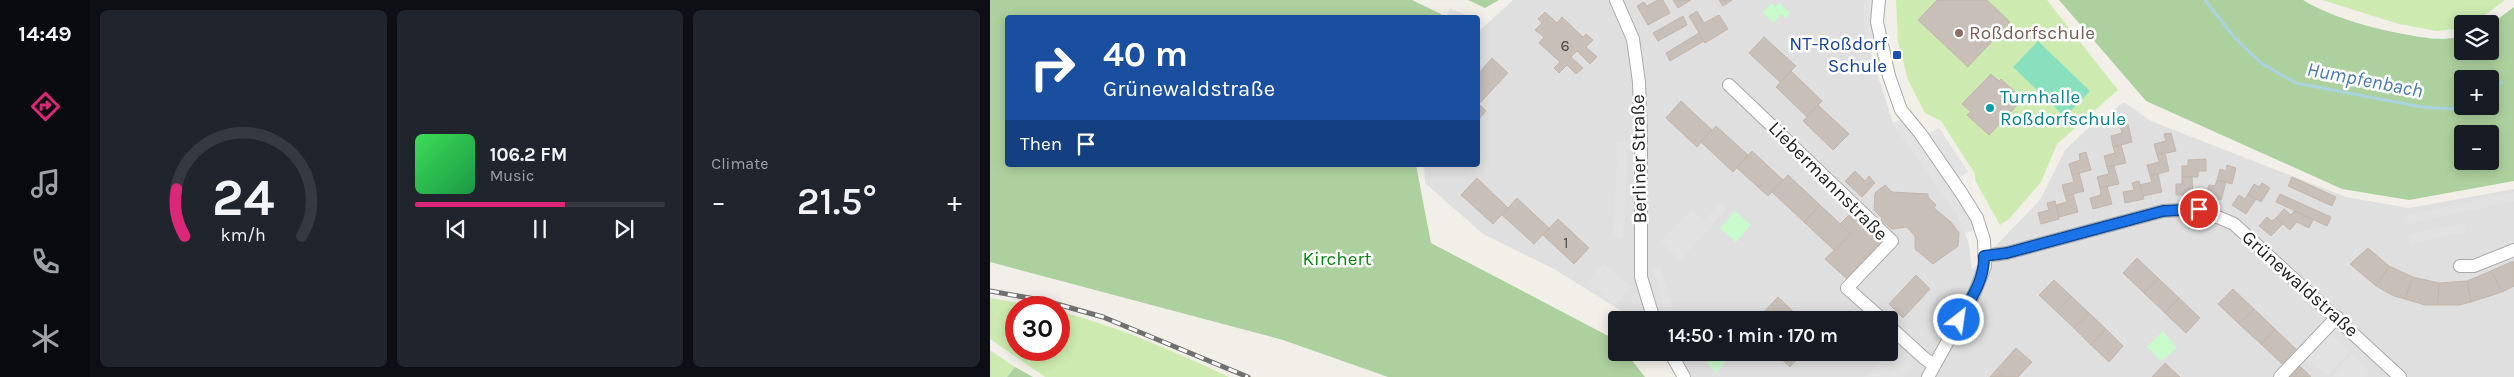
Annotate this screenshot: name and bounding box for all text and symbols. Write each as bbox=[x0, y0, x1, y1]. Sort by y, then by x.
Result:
map controls bbox=[2454, 15, 2499, 170]
button: layers bbox=[2454, 15, 2499, 60]
text: 14:49 bbox=[18, 21, 72, 47]
place label: Roßdorfschule bbox=[1969, 22, 2095, 44]
marker: Roßdorfschule bbox=[1953, 27, 1965, 39]
place label: NT-Roßdorf Schule bbox=[1789, 33, 1887, 77]
text: 40 m bbox=[1103, 34, 1188, 75]
icon: right bbox=[1020, 35, 1085, 100]
house number: 6 bbox=[1560, 36, 1570, 55]
marker: NT-Roßdorf Schule bbox=[1891, 49, 1903, 61]
water label: Humpfenbach bbox=[2305, 58, 2425, 102]
button: + bbox=[2454, 70, 2499, 115]
text: Grünewaldstraße bbox=[1103, 76, 1275, 102]
place label: Turnhalle Roßdorfschule bbox=[2000, 86, 2126, 130]
icon: directions bbox=[28, 89, 63, 124]
street label: Berliner Straße bbox=[1627, 94, 1651, 224]
marker: Turnhalle Roßdorfschule bbox=[1984, 102, 1996, 114]
street label: Liebermannstraße bbox=[1764, 117, 1892, 245]
button: − bbox=[2454, 125, 2499, 170]
icon: arrive bbox=[1072, 130, 1100, 158]
text: Then bbox=[1020, 133, 1062, 155]
text: 106.2 FM bbox=[490, 144, 567, 166]
text: Climate bbox=[711, 154, 768, 173]
icon: music bbox=[28, 166, 63, 201]
text: Music bbox=[490, 166, 534, 185]
text: 24 bbox=[212, 167, 275, 228]
text: 21.5° bbox=[797, 179, 877, 224]
text: − bbox=[711, 185, 726, 218]
text: + bbox=[947, 185, 962, 218]
pin bbox=[2178, 188, 2220, 230]
icon: arrive bbox=[2185, 195, 2213, 223]
icon: previous bbox=[442, 215, 470, 243]
icon: pause bbox=[526, 215, 554, 243]
icon: next bbox=[610, 215, 638, 243]
text: km/h bbox=[221, 225, 266, 246]
street label: Grünewaldstraße bbox=[2237, 226, 2363, 342]
house number: 1 bbox=[1563, 233, 1569, 252]
icon: phone bbox=[28, 244, 63, 279]
park label: Kirchert bbox=[1302, 248, 1372, 270]
position arrow bbox=[1932, 293, 1984, 345]
speed limit sign: 30 bbox=[1005, 296, 1070, 361]
icon: climate bbox=[28, 321, 63, 356]
text: 14:50 · 1 min · 170 m bbox=[1668, 325, 1838, 347]

